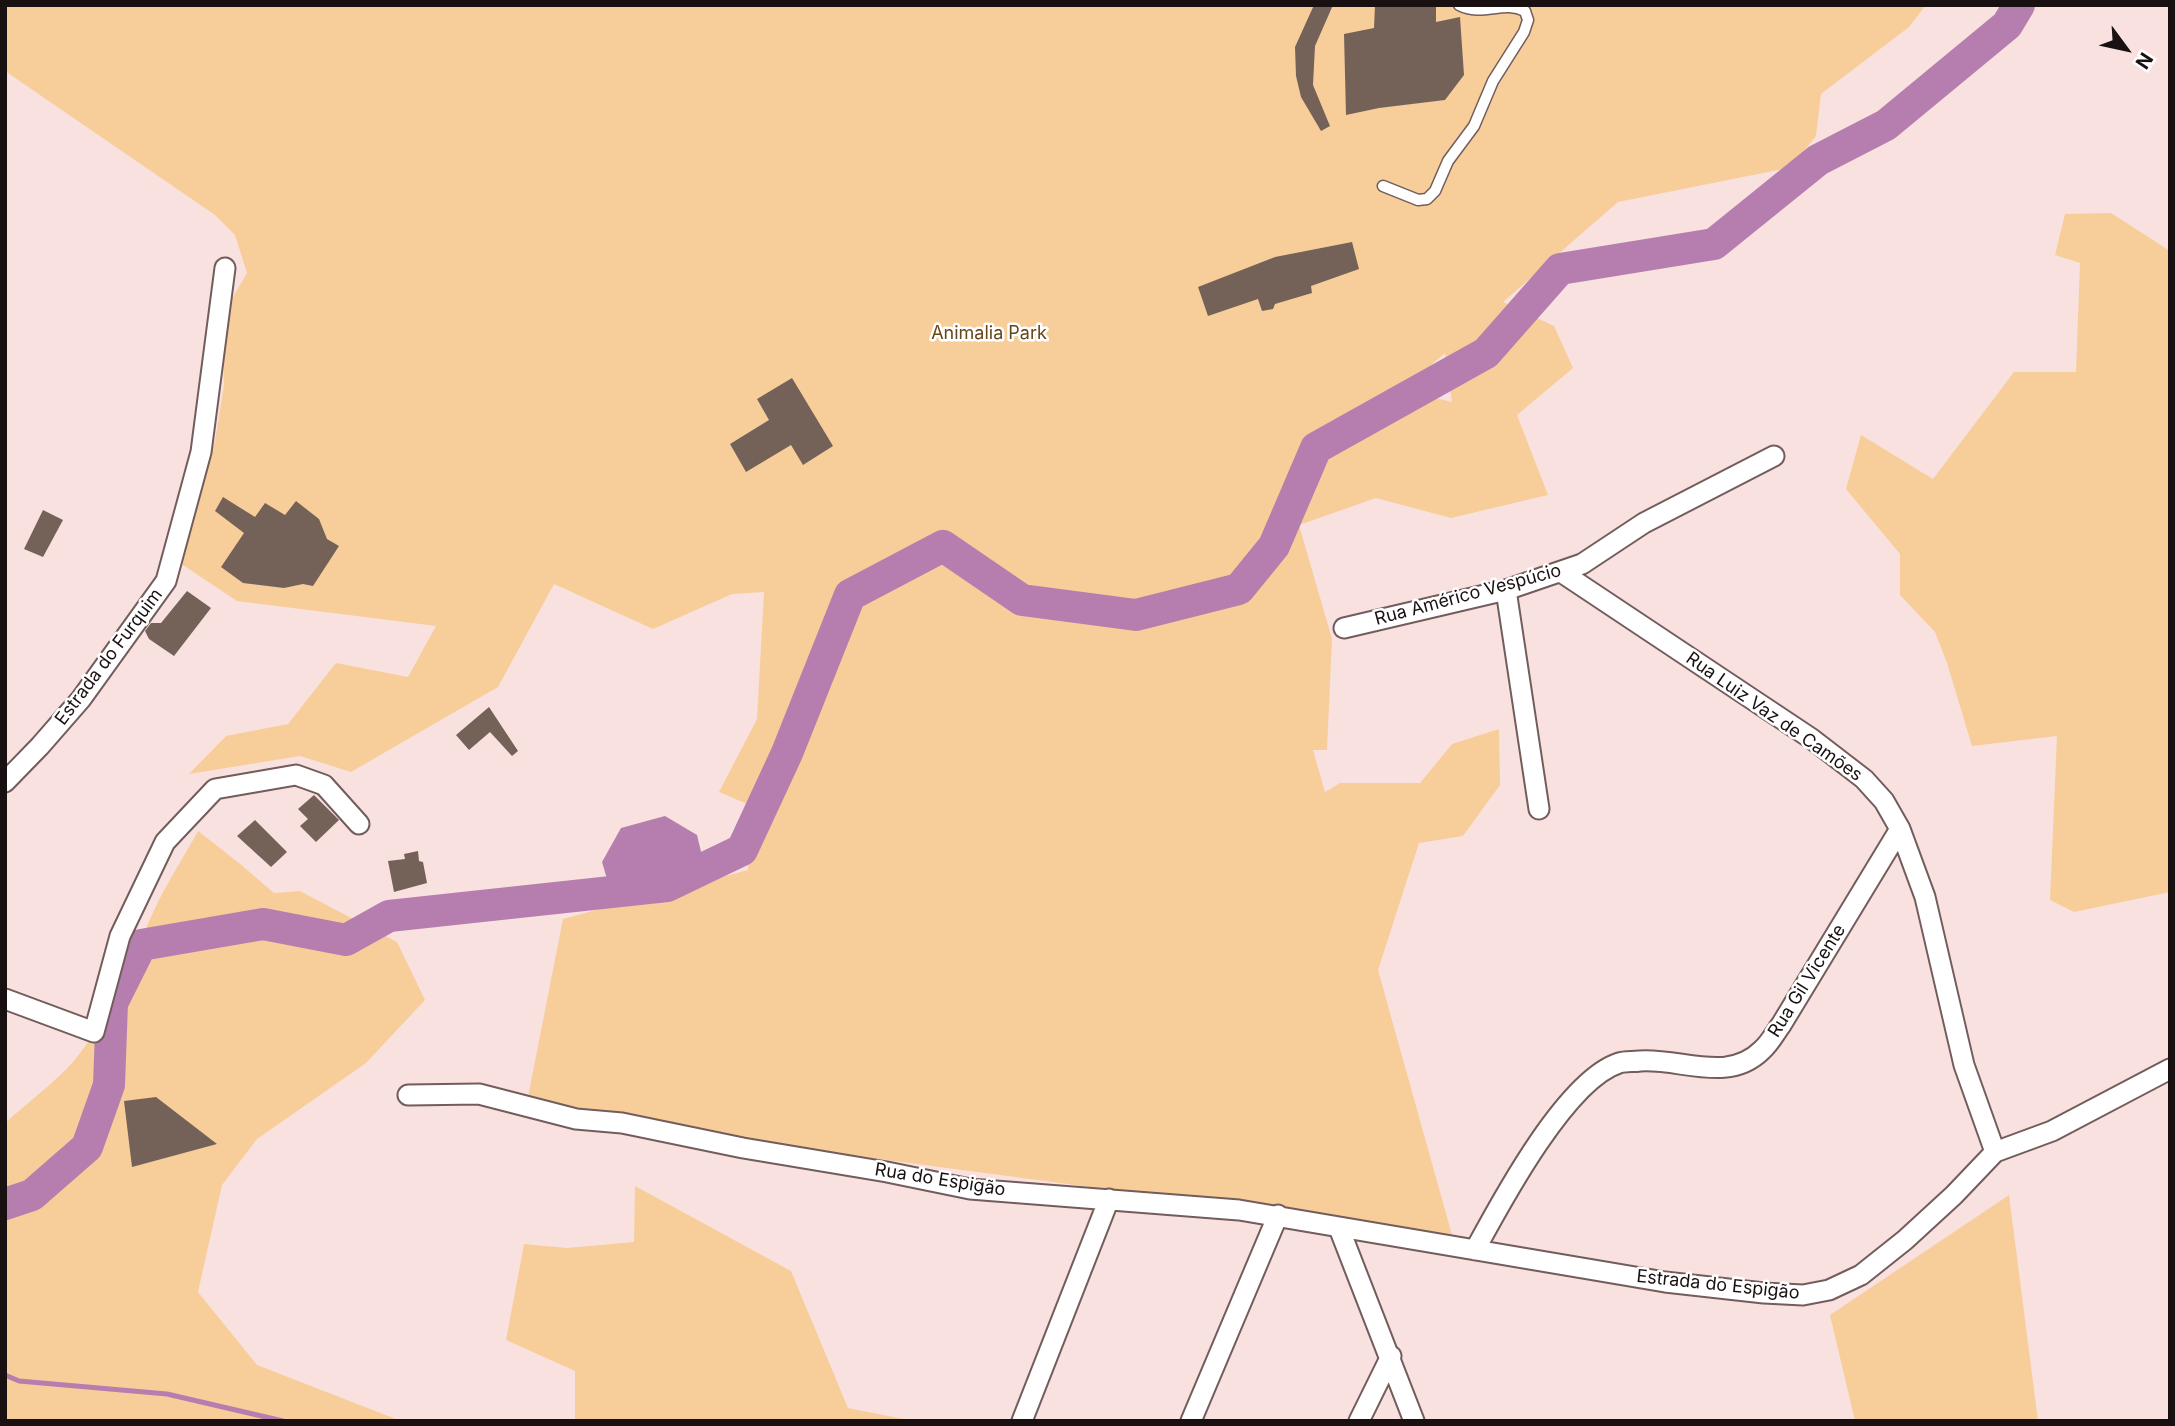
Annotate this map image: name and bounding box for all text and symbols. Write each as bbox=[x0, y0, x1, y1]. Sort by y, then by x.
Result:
north arrow bbox=[2091, 14, 2161, 84]
text: N bbox=[2130, 48, 2158, 73]
park label: Animalia Park bbox=[931, 323, 1047, 345]
street label: Rua Américo Vespúcio bbox=[1372, 560, 1564, 630]
street label: Estrada do Furquim bbox=[51, 585, 167, 729]
street label: Rua Luiz Vaz de Camões bbox=[1682, 648, 1866, 786]
street label: Rua Gil Vicente bbox=[1764, 921, 1850, 1041]
street label: Rua do Espigão bbox=[873, 1159, 1007, 1201]
street label: Estrada do Espigão bbox=[1635, 1266, 1801, 1304]

